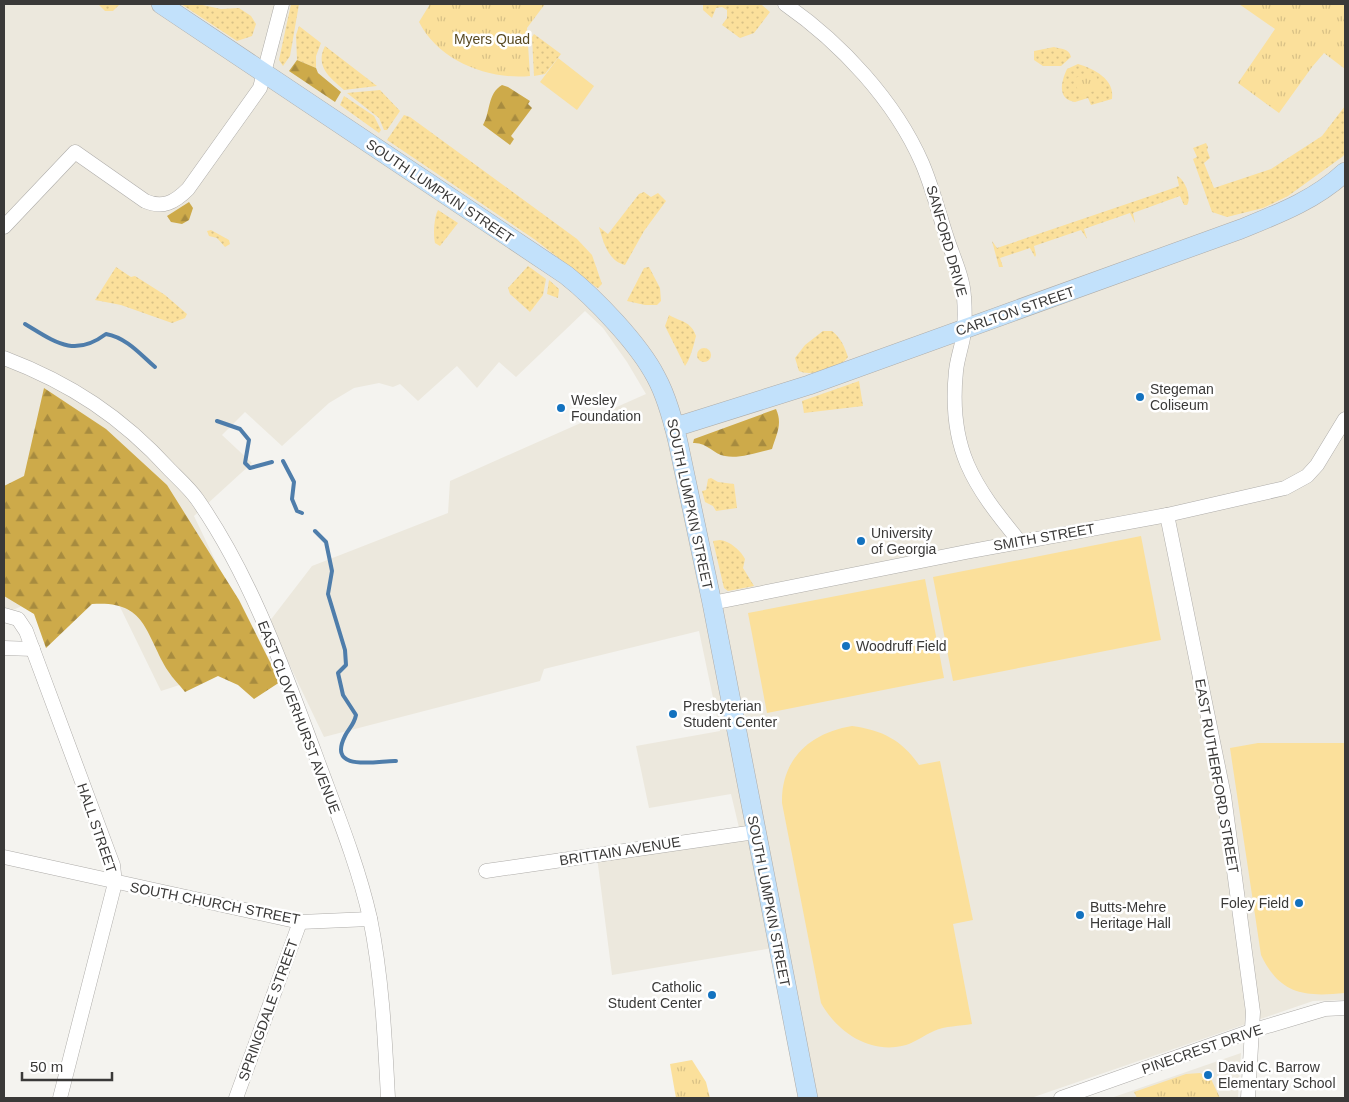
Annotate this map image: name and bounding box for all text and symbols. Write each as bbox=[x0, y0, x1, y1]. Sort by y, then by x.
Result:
park label: Myers Quad bbox=[454, 31, 530, 47]
street label: SOUTH LUMPKIN STREET bbox=[363, 136, 517, 247]
street label: SANFORD DRIVE bbox=[923, 183, 971, 299]
street label: CARLTON STREET bbox=[953, 283, 1077, 339]
place label: Stegeman Coliseum bbox=[1150, 381, 1214, 413]
marker: Stegeman Coliseum bbox=[1134, 391, 1146, 403]
place label: Wesley Foundation bbox=[571, 392, 641, 424]
marker: Wesley Foundation bbox=[555, 402, 567, 414]
street label: SOUTH LUMPKIN STREET bbox=[664, 417, 716, 591]
street label: SMITH STREET bbox=[992, 520, 1096, 554]
place label: University of Georgia bbox=[871, 525, 937, 557]
marker: University of Georgia bbox=[855, 535, 867, 547]
street label: EAST CLOVERHURST AVENUE bbox=[255, 618, 343, 816]
place label: Woodruff Field bbox=[856, 638, 947, 654]
marker: Woodruff Field bbox=[840, 640, 852, 652]
street label: EAST RUTHERFORD STREET bbox=[1192, 677, 1242, 875]
place label: Presbyterian Student Center bbox=[683, 698, 778, 730]
marker: Presbyterian Student Center bbox=[667, 708, 679, 720]
street label: HALL STREET bbox=[74, 781, 120, 875]
street label: SOUTH LUMPKIN STREET bbox=[745, 814, 794, 988]
street label: BRITTAIN AVENUE bbox=[558, 834, 682, 868]
street label: SOUTH CHURCH STREET bbox=[129, 879, 302, 927]
place label: Foley Field bbox=[1221, 895, 1289, 911]
marker: Foley Field bbox=[1293, 897, 1305, 909]
place label: Butts-Mehre Heritage Hall bbox=[1090, 899, 1171, 931]
marker: Butts-Mehre Heritage Hall bbox=[1074, 909, 1086, 921]
street label: SPRINGDALE STREET bbox=[235, 937, 301, 1083]
place label: Catholic Student Center bbox=[608, 979, 702, 1011]
marker: Catholic Student Center bbox=[706, 989, 718, 1001]
street label: PINECREST DRIVE bbox=[1140, 1021, 1264, 1077]
scale bar bbox=[22, 1050, 112, 1082]
text: 50 m bbox=[30, 1058, 63, 1075]
place label: David C. Barrow Elementary School bbox=[1218, 1059, 1336, 1091]
marker: David C. Barrow Elementary School bbox=[1202, 1069, 1214, 1081]

